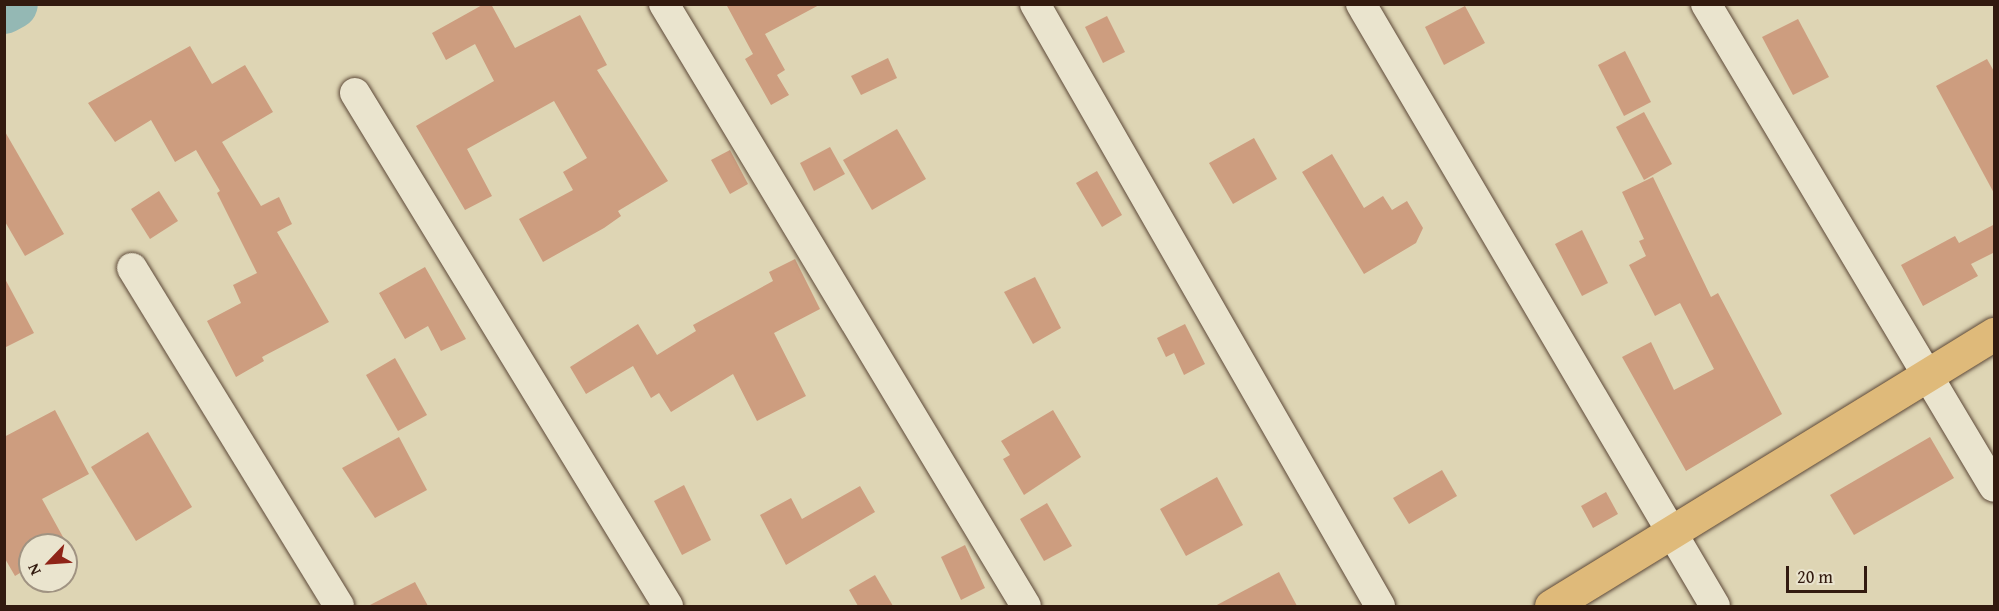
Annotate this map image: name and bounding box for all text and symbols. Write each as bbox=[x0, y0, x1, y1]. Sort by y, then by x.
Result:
north arrow bbox=[18, 533, 78, 593]
scale bar bbox=[1789, 554, 1870, 592]
text: N bbox=[20, 560, 47, 580]
text: 20 m bbox=[1797, 563, 1833, 590]

